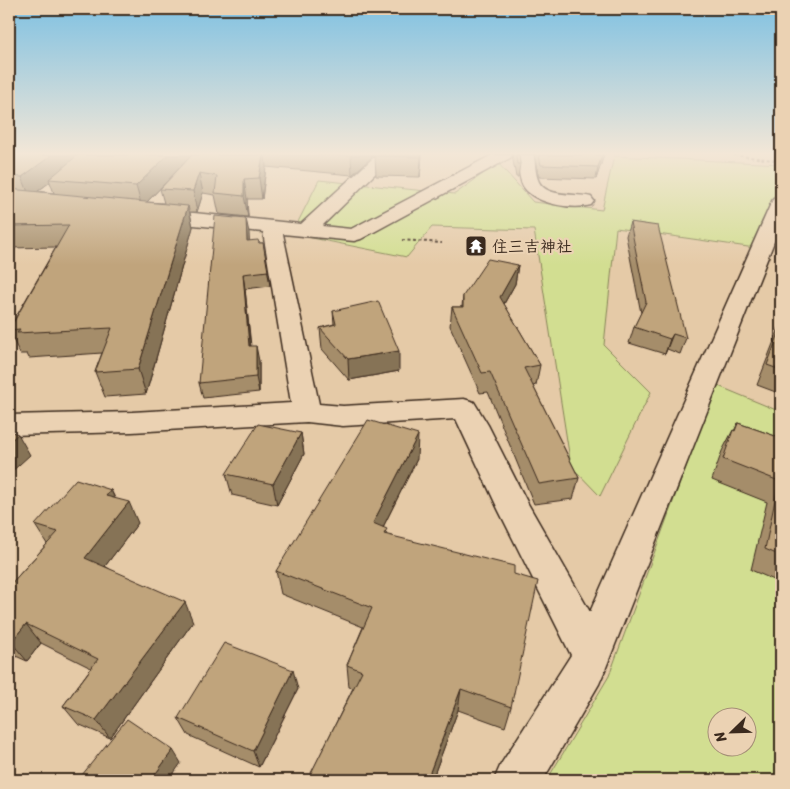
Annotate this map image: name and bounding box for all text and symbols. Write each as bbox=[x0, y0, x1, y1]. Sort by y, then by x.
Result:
place label: 住三吉神社 bbox=[492, 232, 572, 261]
temple icon: 住三吉神社 bbox=[464, 234, 488, 258]
north arrow bbox=[708, 706, 758, 756]
text: N bbox=[707, 727, 734, 747]

